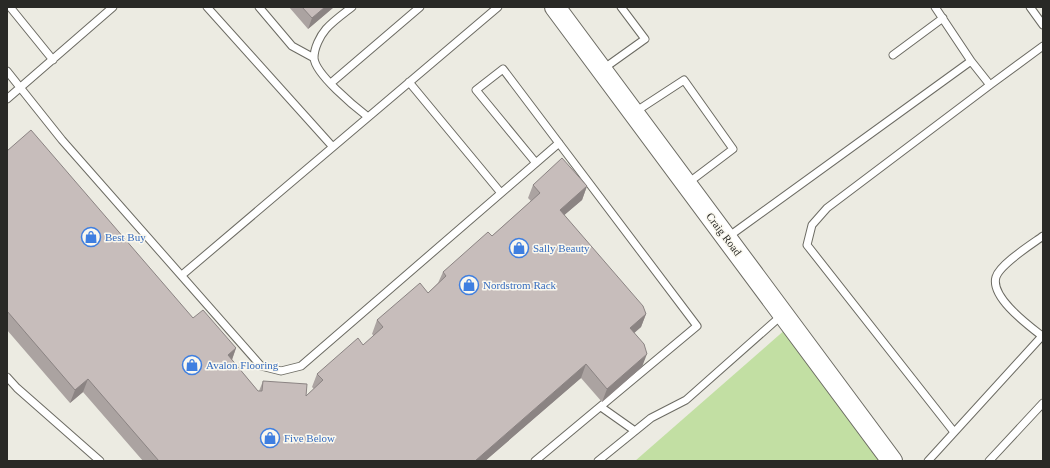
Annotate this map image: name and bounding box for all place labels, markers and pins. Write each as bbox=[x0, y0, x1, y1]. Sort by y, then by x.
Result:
shop icon: Best Buy bbox=[80, 226, 102, 248]
place label: Best Buy bbox=[105, 231, 146, 243]
shop icon: Sally Beauty bbox=[508, 237, 530, 259]
place label: Sally Beauty bbox=[533, 242, 590, 254]
shop icon: Nordstrom Rack bbox=[458, 274, 480, 296]
place label: Nordstrom Rack bbox=[483, 279, 557, 291]
shop icon: Avalon Flooring bbox=[181, 354, 203, 376]
place label: Avalon Flooring bbox=[206, 359, 279, 371]
shop icon: Five Below bbox=[259, 427, 281, 449]
place label: Five Below bbox=[284, 432, 335, 444]

